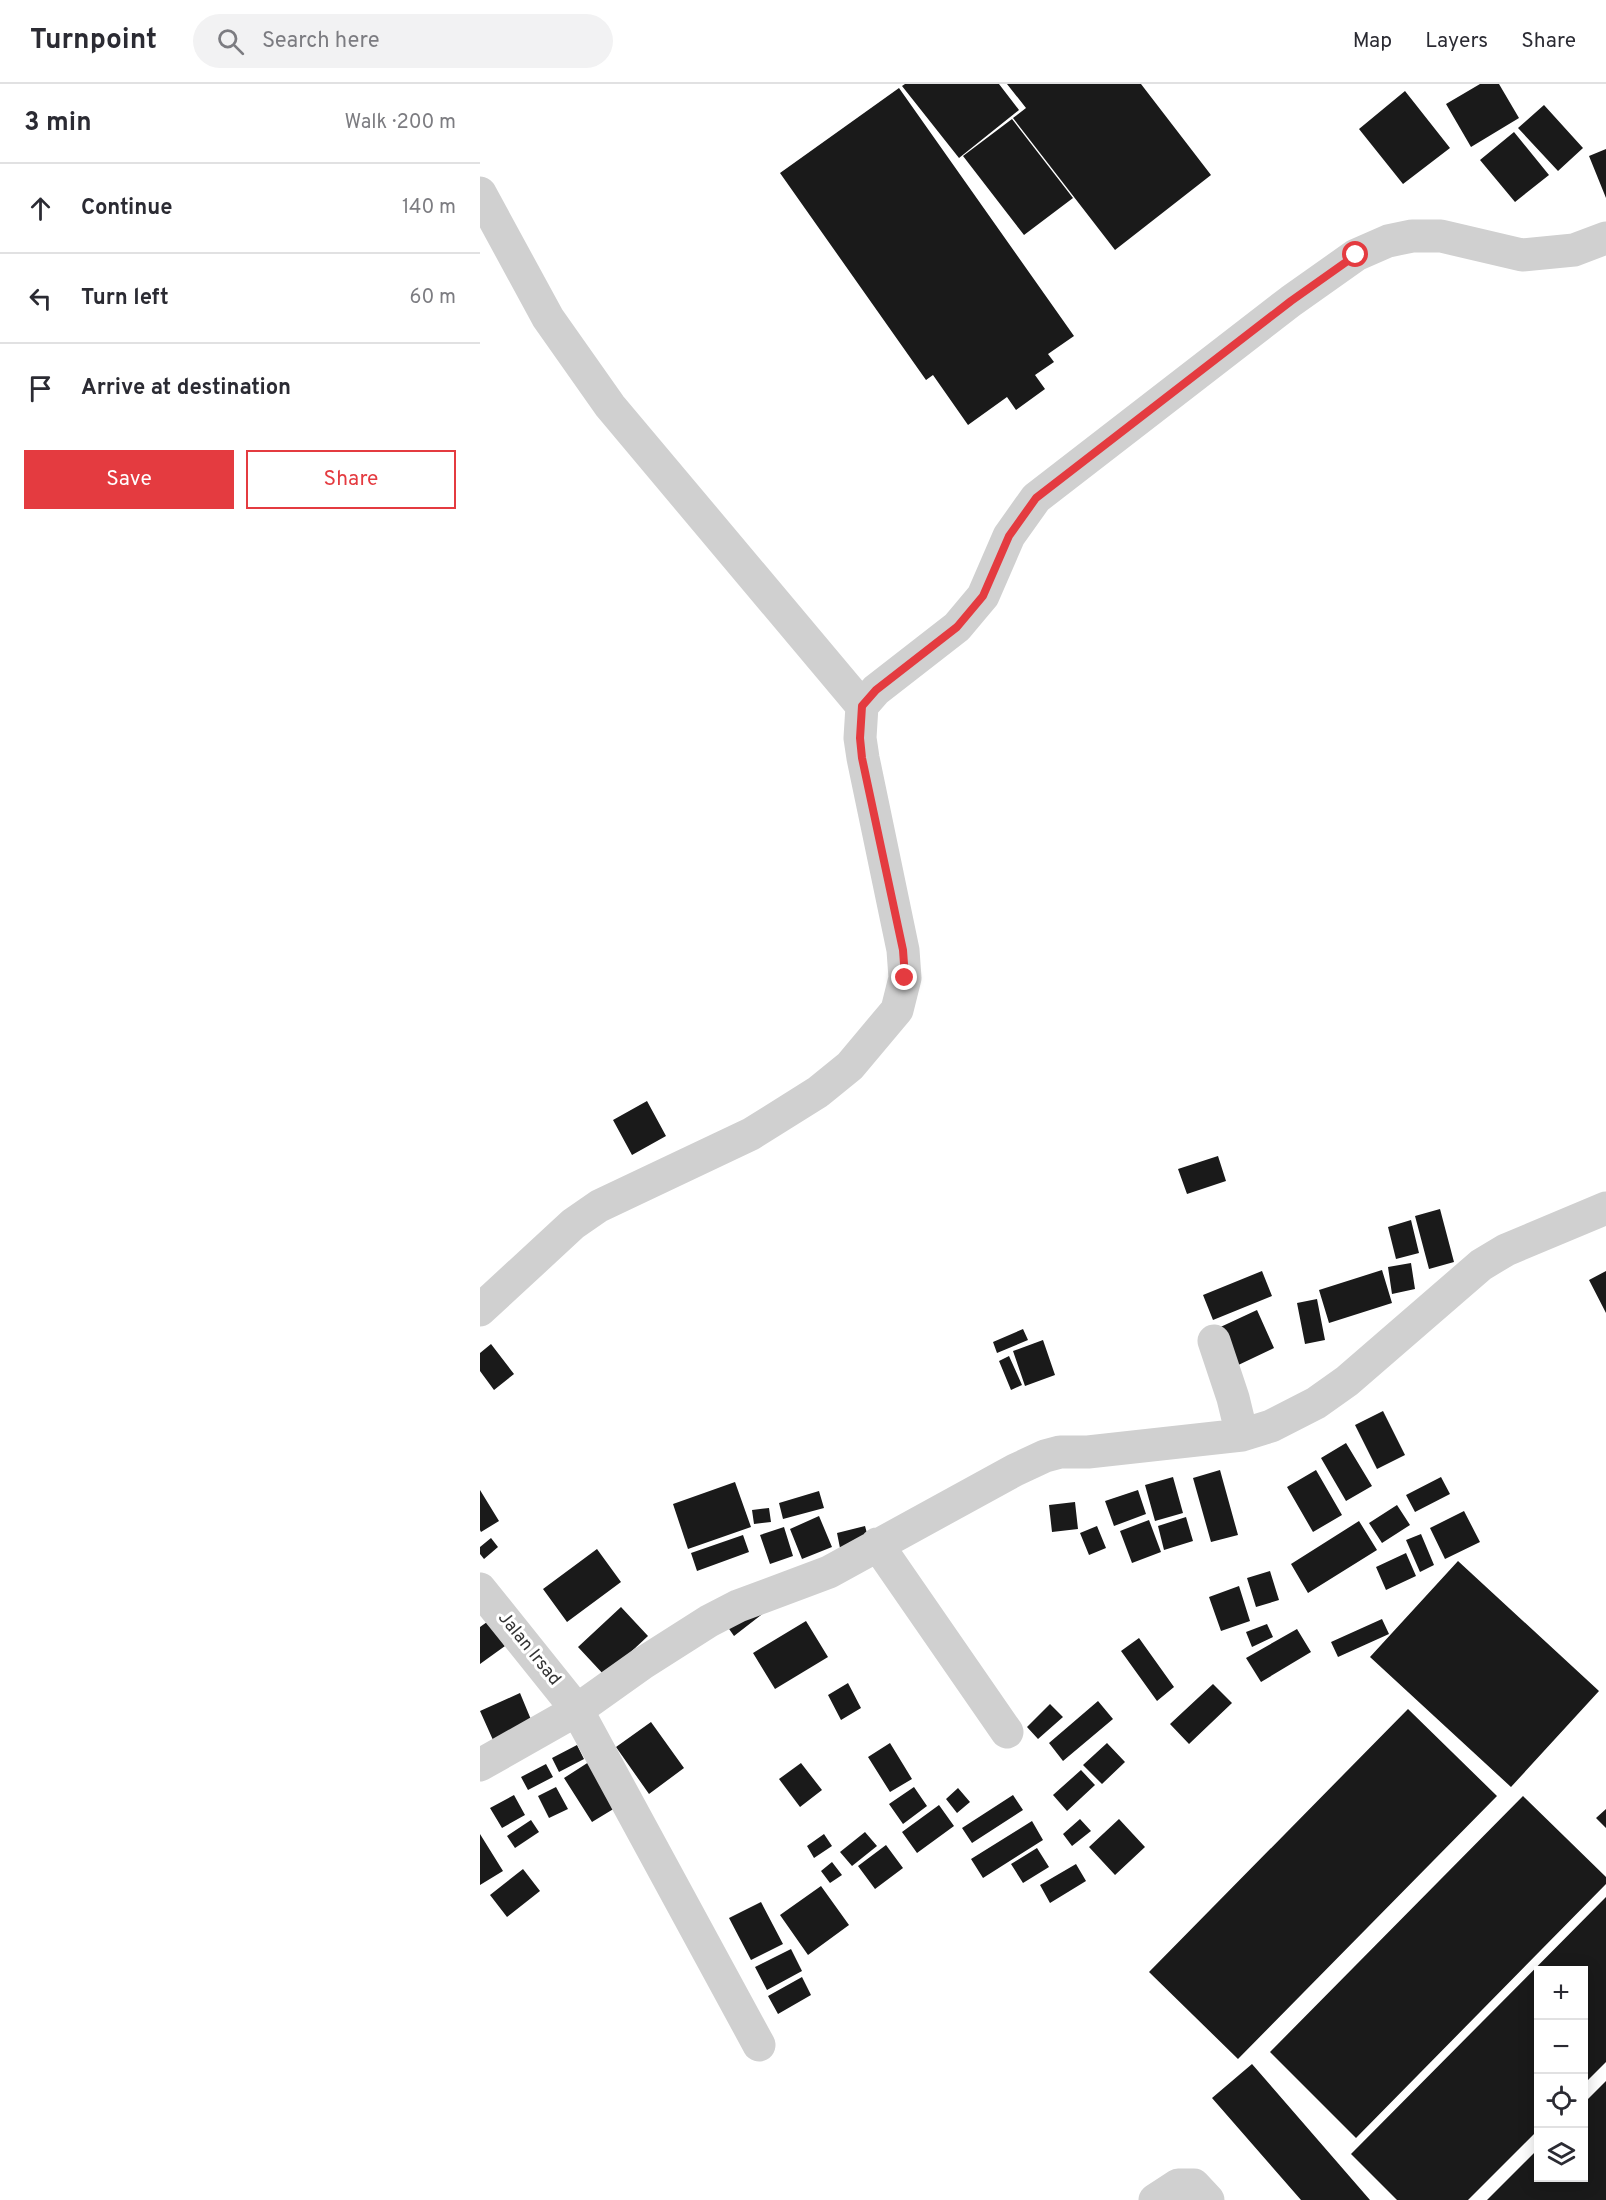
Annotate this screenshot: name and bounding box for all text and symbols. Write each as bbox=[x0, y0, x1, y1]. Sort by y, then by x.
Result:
search box bbox=[193, 14, 613, 68]
text: Turnpoint bbox=[30, 23, 157, 59]
icon: search bbox=[214, 25, 247, 58]
text: Search here bbox=[262, 28, 379, 55]
text: Map bbox=[1353, 28, 1392, 55]
text: Layers bbox=[1425, 28, 1488, 55]
text: Share bbox=[1521, 28, 1576, 55]
text: 3 min bbox=[24, 107, 92, 140]
text: Walk · 200 m bbox=[345, 110, 456, 136]
icon: ahead bbox=[24, 192, 57, 225]
text: Continue bbox=[81, 195, 172, 222]
text: 140 m bbox=[402, 195, 456, 221]
route start bbox=[1342, 241, 1368, 267]
icon: left bbox=[24, 282, 57, 315]
text: Turn left bbox=[81, 285, 169, 312]
text: 60 m bbox=[410, 285, 456, 311]
icon: arrive bbox=[24, 372, 57, 405]
text: Arrive at destination bbox=[81, 375, 291, 402]
button: Save bbox=[24, 450, 234, 509]
button: Share bbox=[246, 450, 456, 509]
route end bbox=[891, 964, 917, 990]
street label: Jalan Irsad bbox=[492, 1608, 566, 1690]
map controls bbox=[1534, 1966, 1588, 2182]
button: + bbox=[1534, 1966, 1588, 2020]
button: − bbox=[1534, 2020, 1588, 2074]
button: locate bbox=[1534, 2074, 1588, 2128]
button: layers bbox=[1534, 2128, 1588, 2182]

